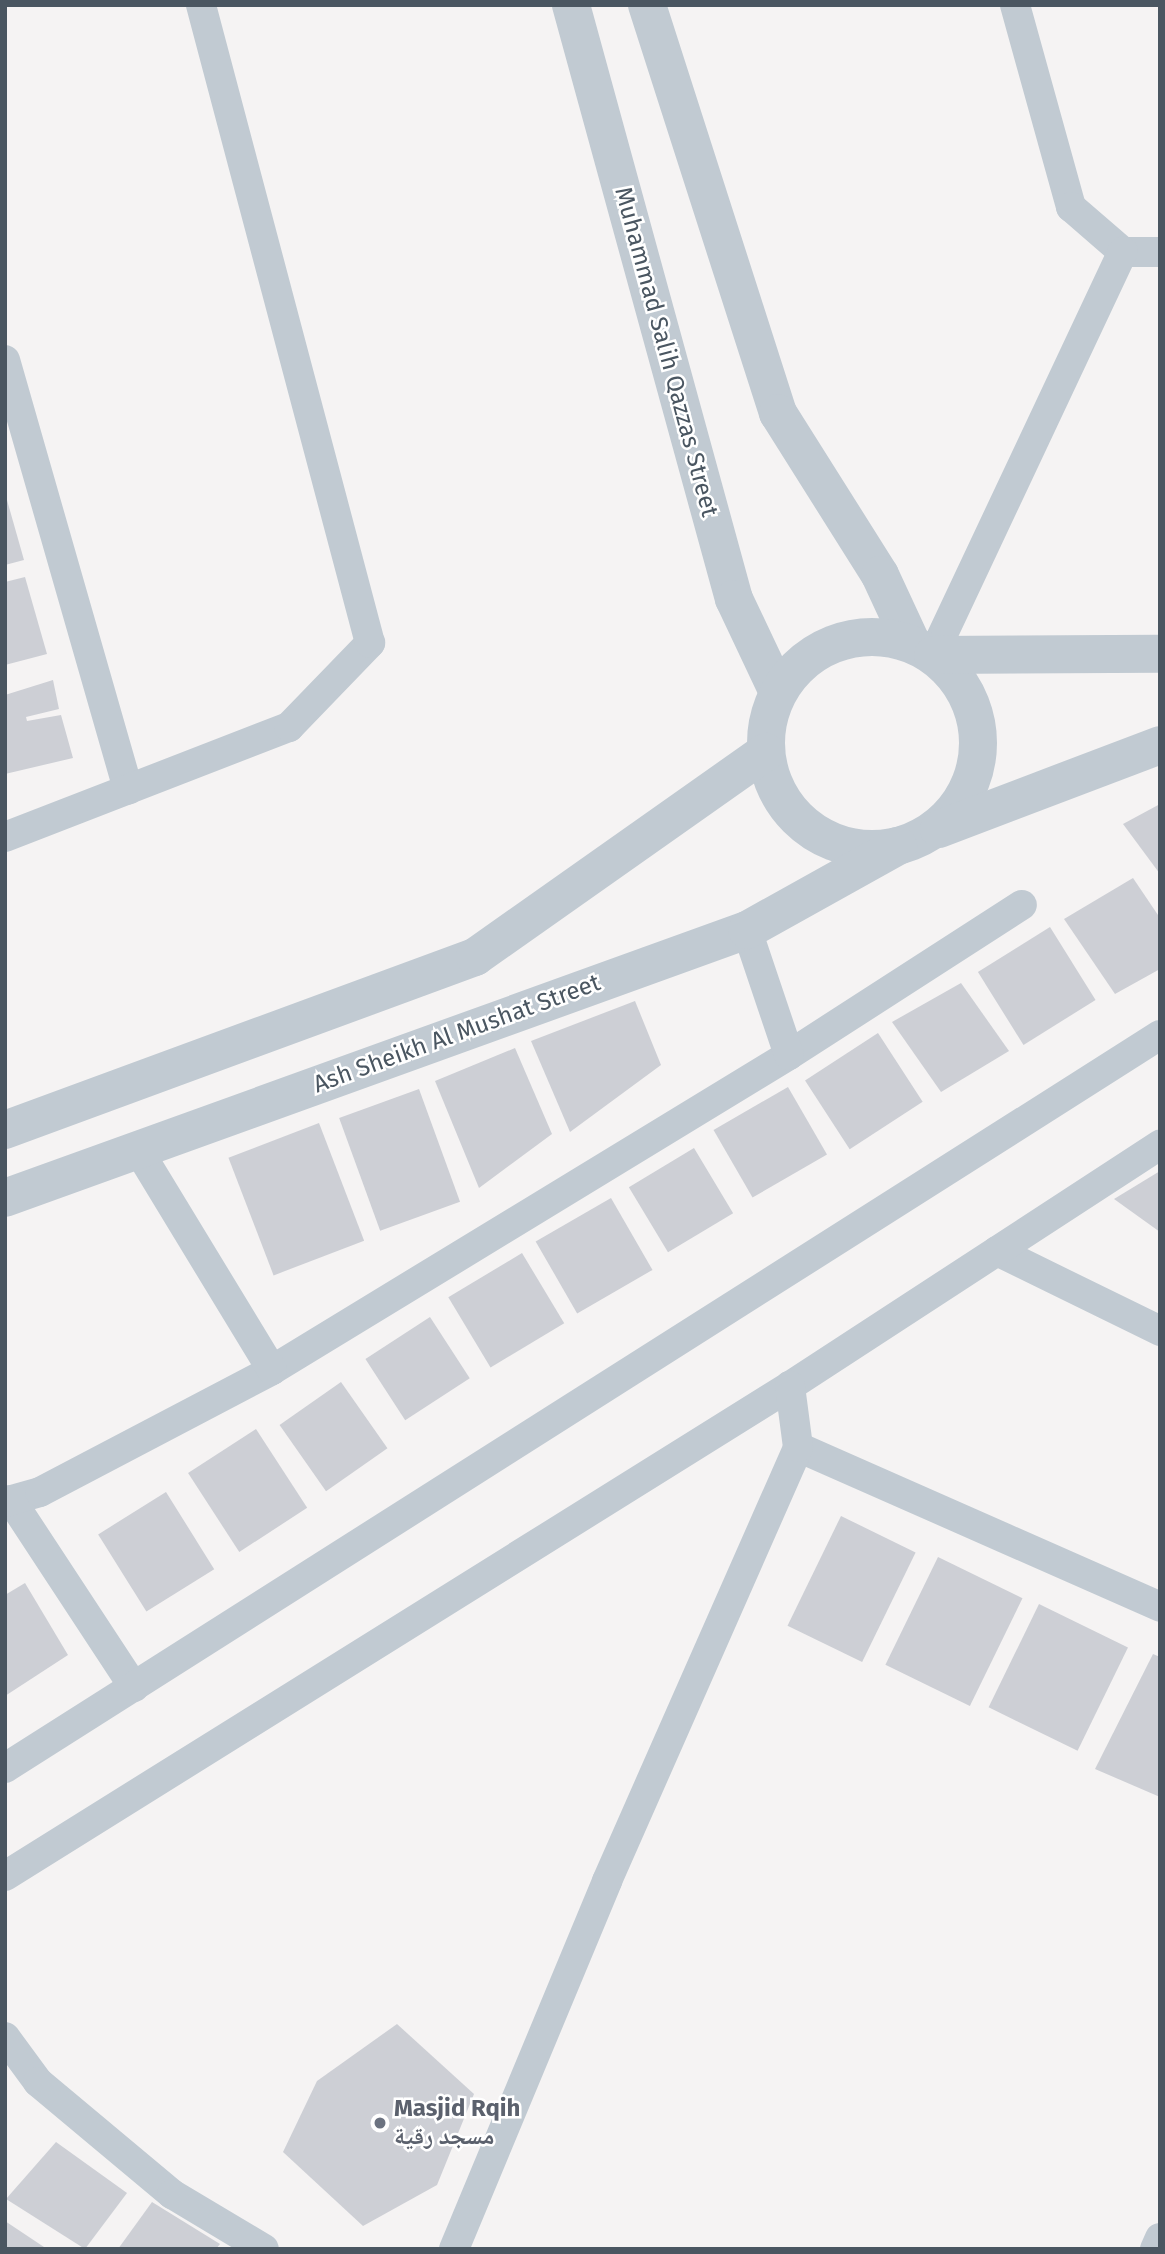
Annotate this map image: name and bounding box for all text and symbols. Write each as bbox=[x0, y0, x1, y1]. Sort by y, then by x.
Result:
street label: Muhammad Salih Qazzas Street bbox=[608, 184, 724, 520]
street label: Ash Sheikh Al Mushat Street bbox=[310, 969, 604, 1099]
place label: Masjid Rqih مسجد رقية bbox=[394, 2095, 520, 2151]
marker: Masjid Rqih مسجد رقية bbox=[372, 2115, 388, 2131]

